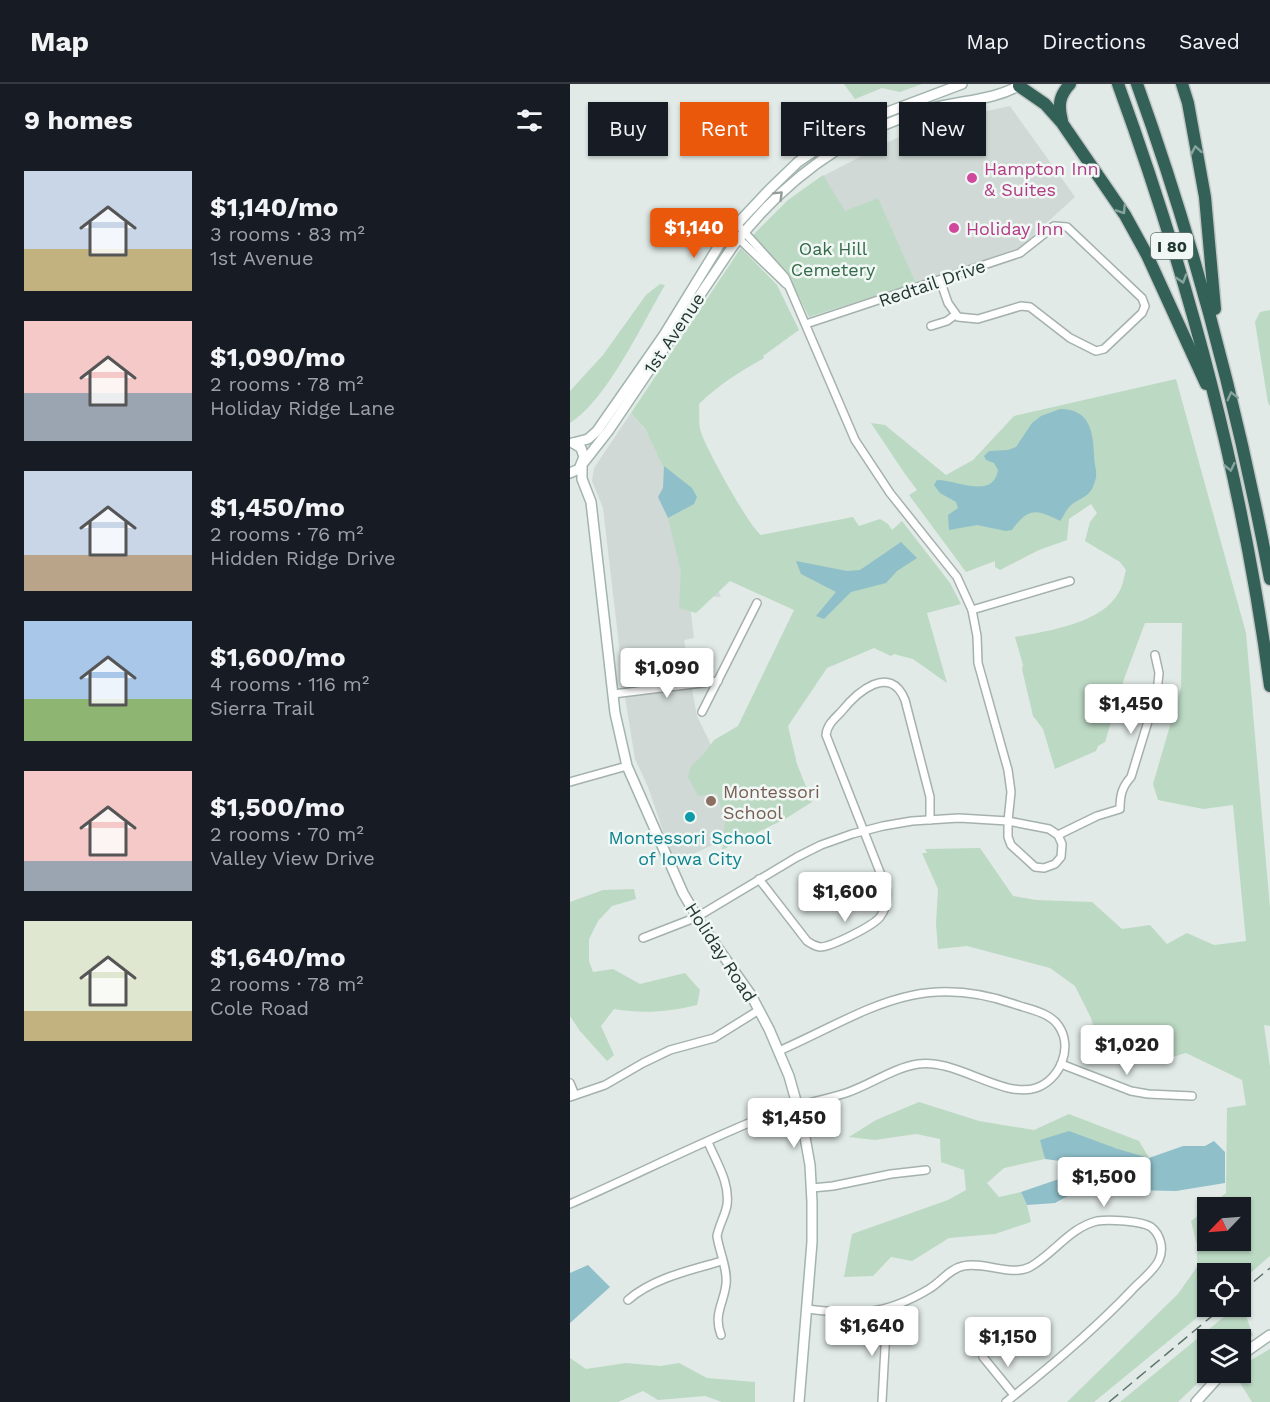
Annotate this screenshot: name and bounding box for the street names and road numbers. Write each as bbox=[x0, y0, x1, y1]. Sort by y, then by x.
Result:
road number: I 80 bbox=[1151, 233, 1193, 259]
street label: Redtail Drive bbox=[876, 255, 988, 311]
street label: 1st Avenue bbox=[639, 289, 709, 377]
street label: Holiday Road bbox=[681, 898, 761, 1006]

